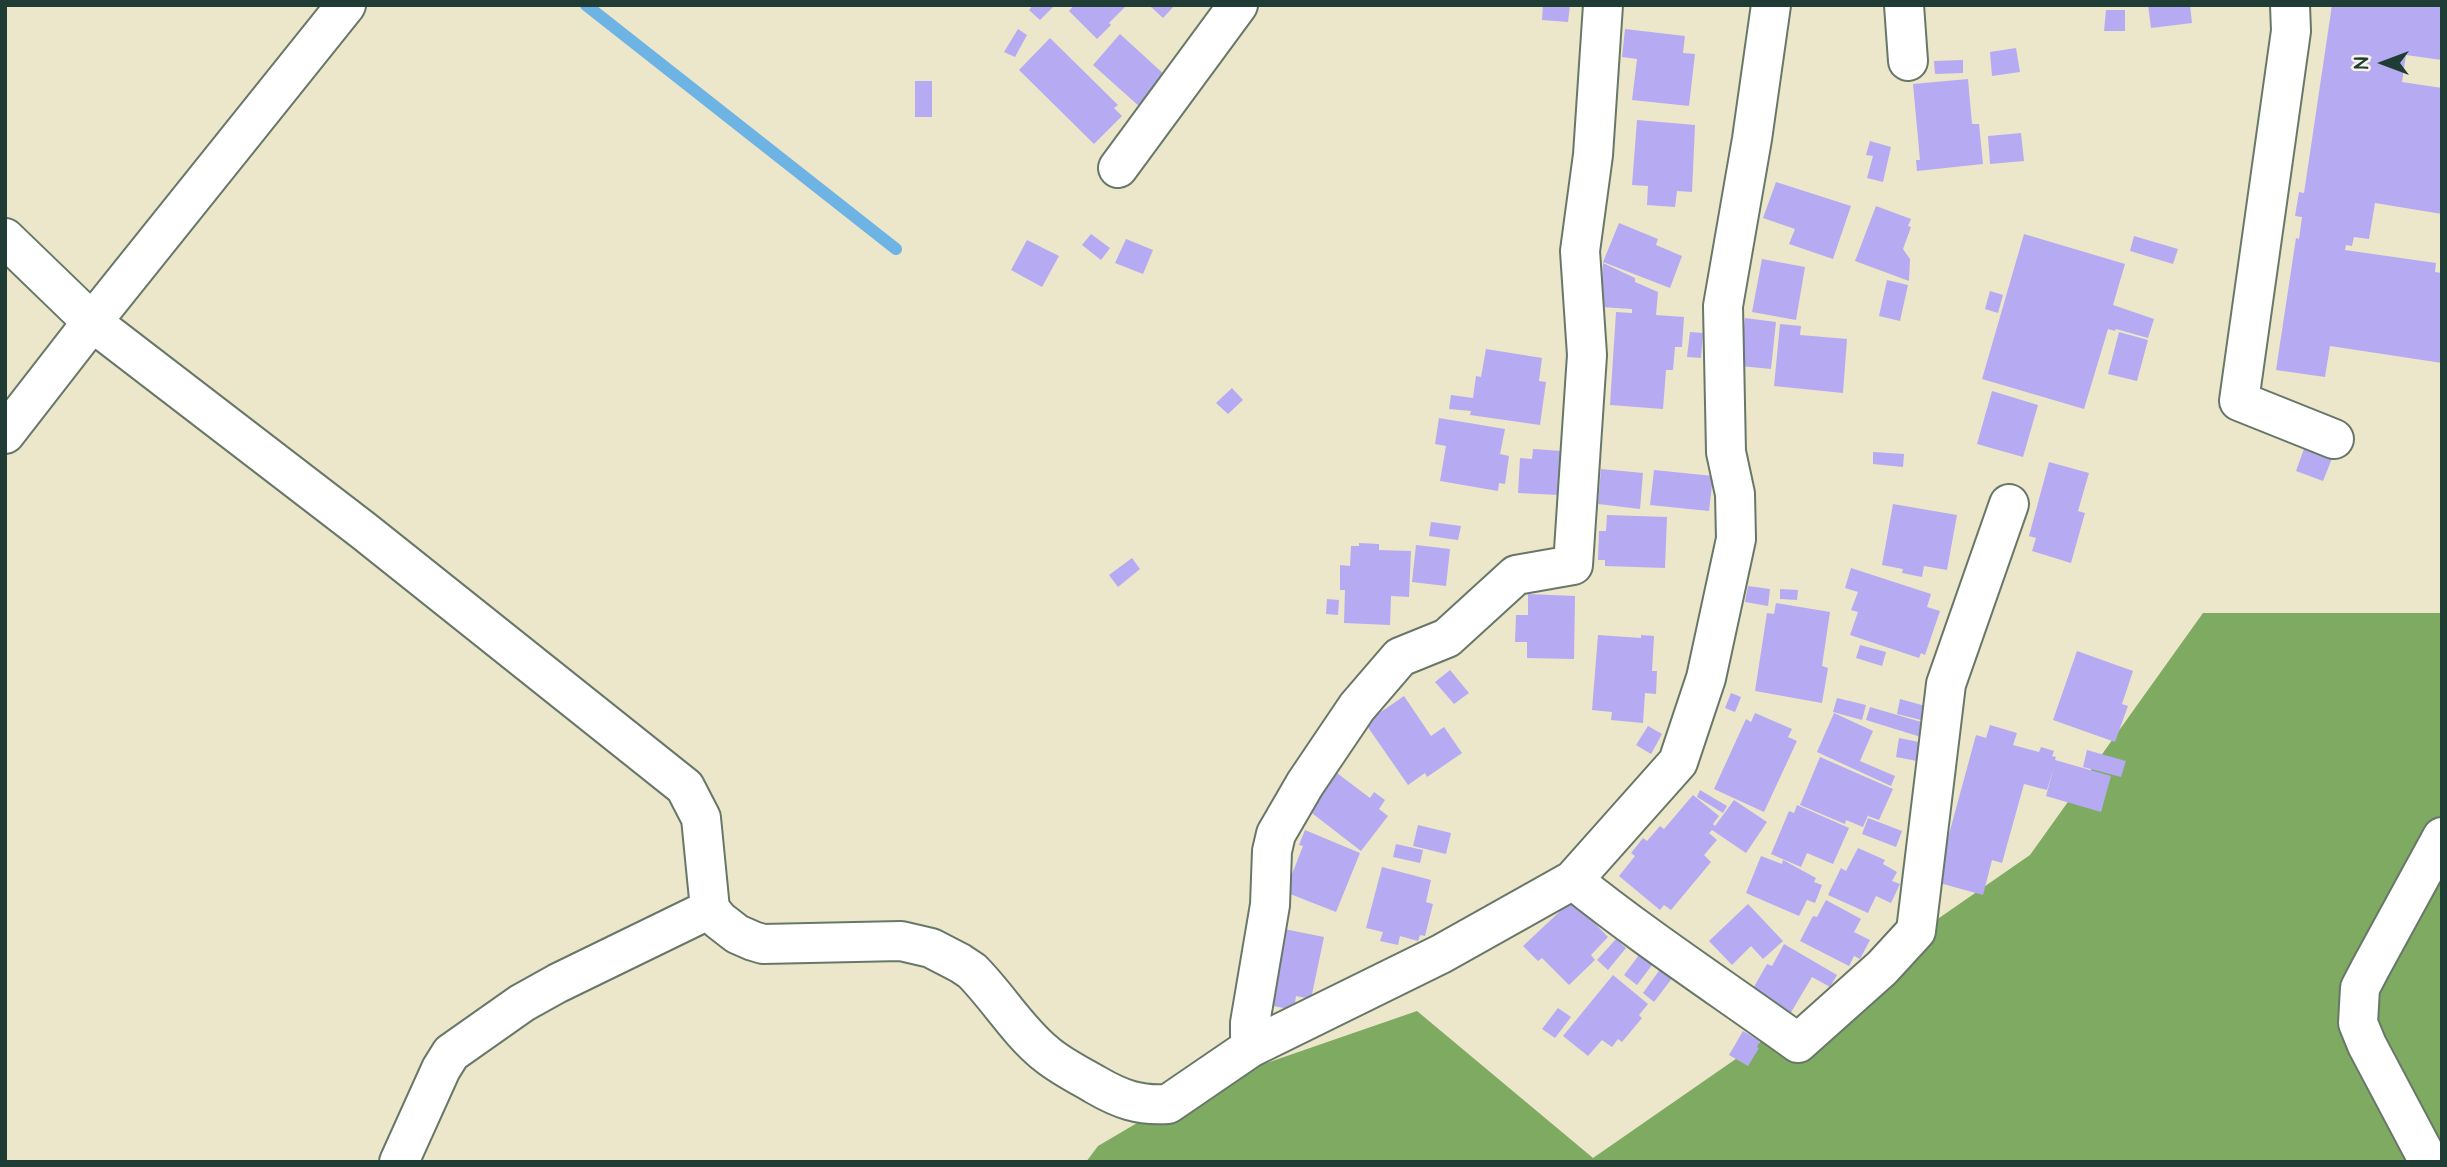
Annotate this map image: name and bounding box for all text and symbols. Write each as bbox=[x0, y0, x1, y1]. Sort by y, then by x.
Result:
north arrow bbox=[2349, 28, 2419, 98]
text: N bbox=[2349, 57, 2376, 69]

